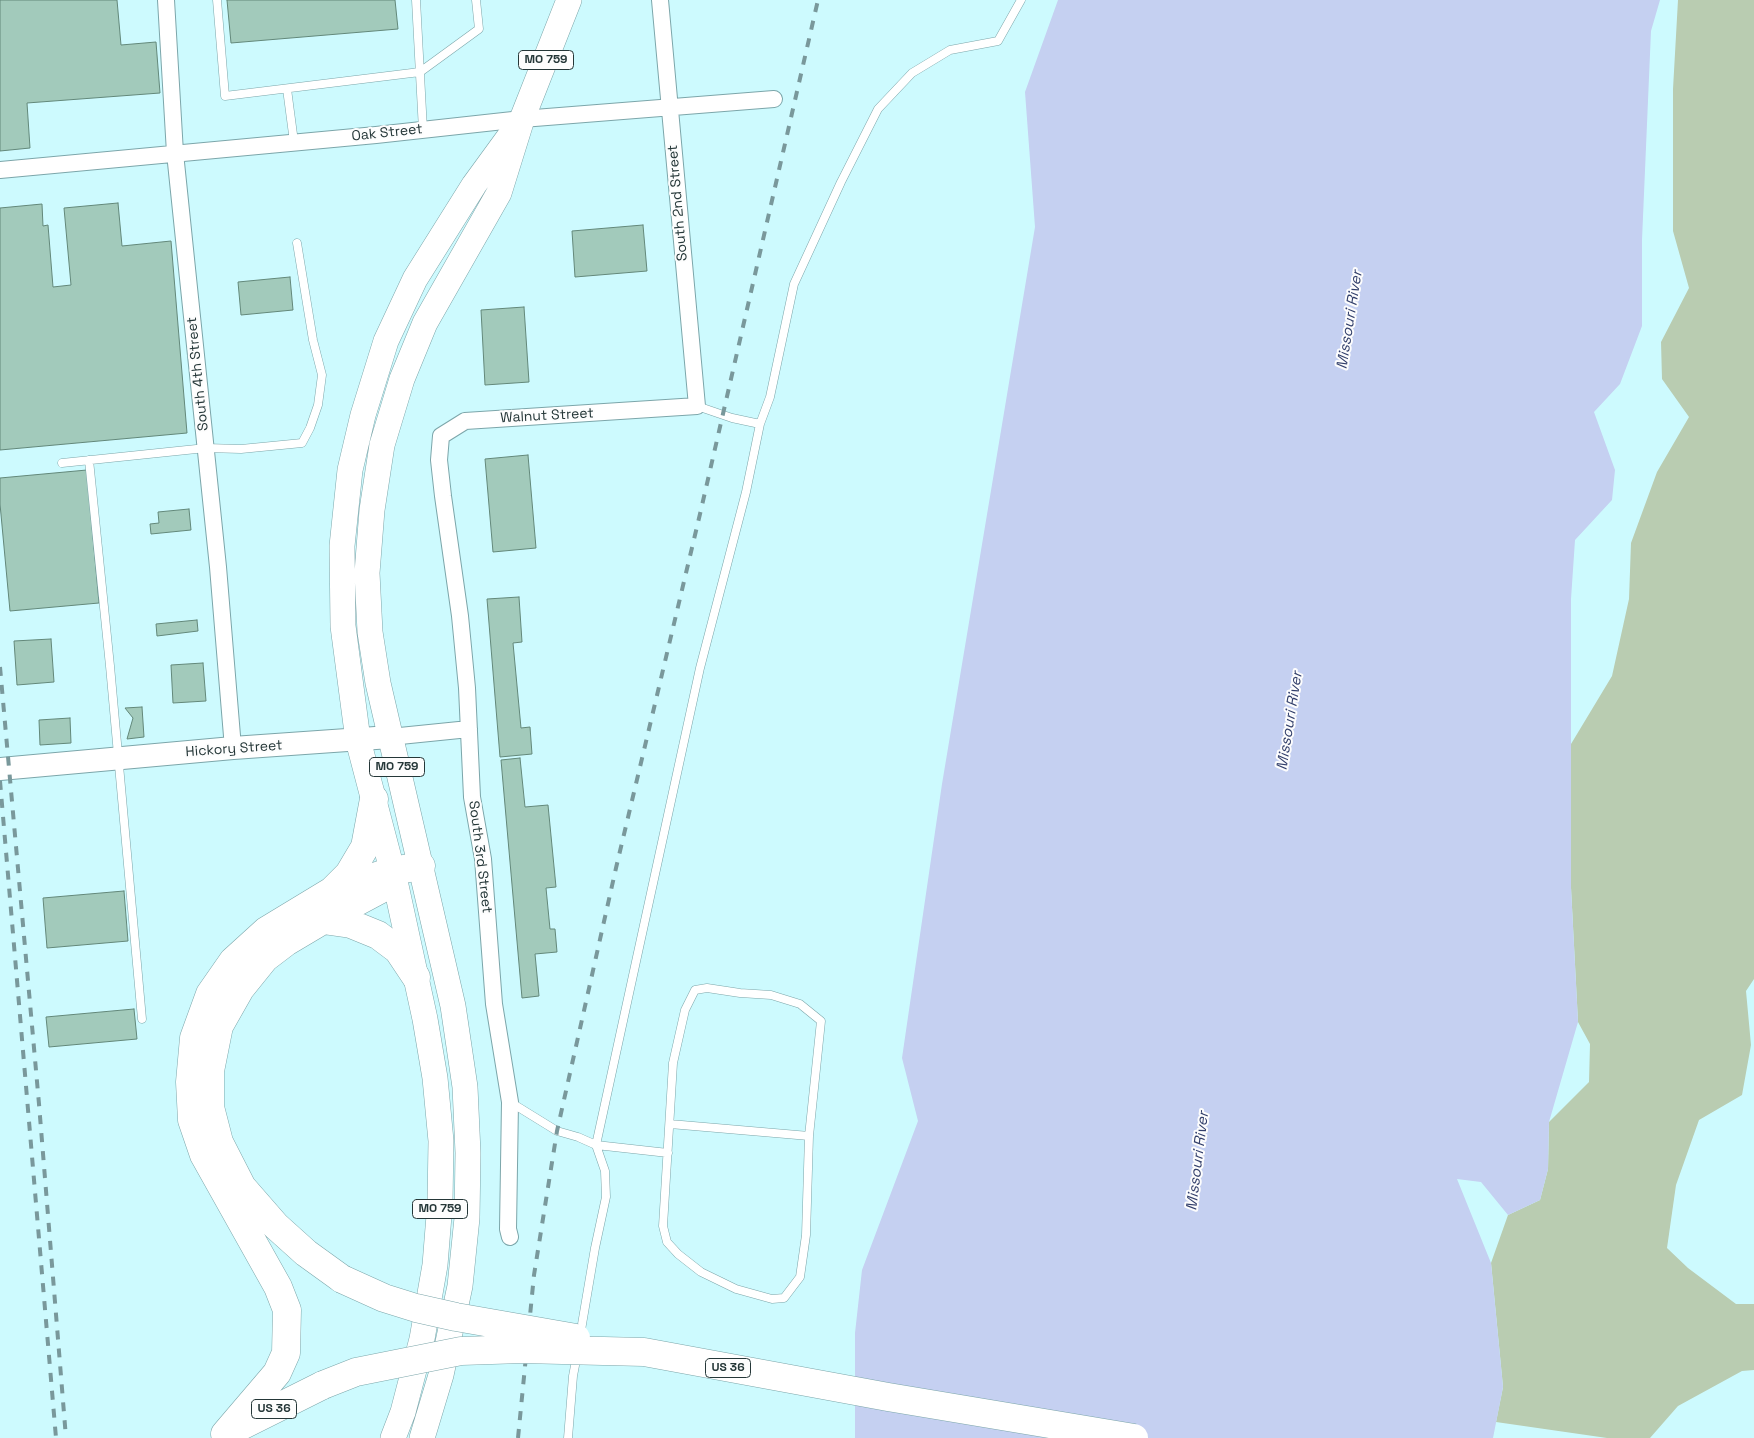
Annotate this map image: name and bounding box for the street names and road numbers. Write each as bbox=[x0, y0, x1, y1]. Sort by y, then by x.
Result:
road number: MO 759 bbox=[518, 50, 574, 70]
street label: Oak Street bbox=[351, 121, 423, 145]
street label: South 2nd Street bbox=[665, 144, 691, 262]
street label: South 4th Street bbox=[184, 316, 212, 432]
street label: Walnut Street bbox=[500, 405, 594, 427]
street label: Hickory Street bbox=[185, 737, 283, 761]
road number: MO 759 bbox=[370, 758, 424, 776]
street label: South 3rd Street bbox=[465, 800, 495, 914]
road number: MO 759 bbox=[412, 1200, 468, 1218]
road number: US 36 bbox=[706, 1359, 750, 1378]
road number: US 36 bbox=[252, 1400, 296, 1418]

